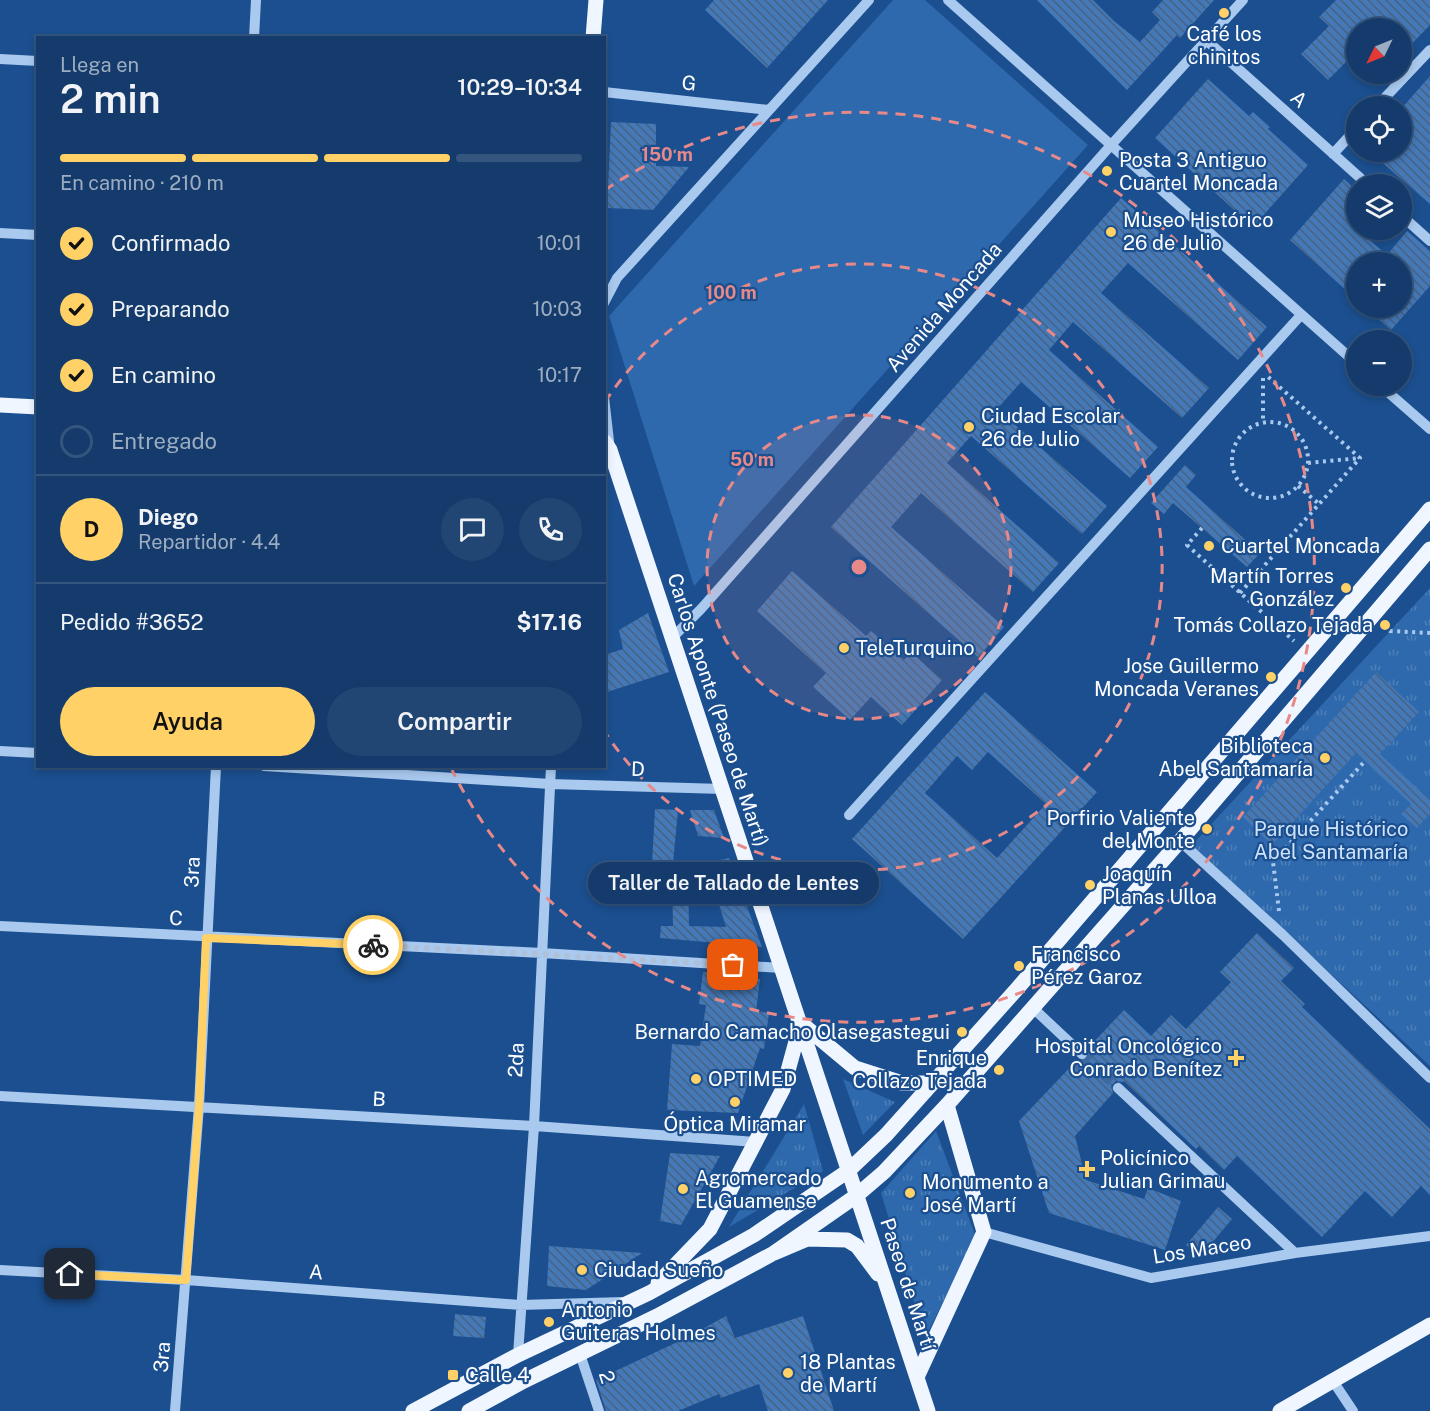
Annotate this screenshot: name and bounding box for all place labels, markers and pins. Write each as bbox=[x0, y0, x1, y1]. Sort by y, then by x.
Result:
marker: Café los chinitos bbox=[1217, 6, 1231, 20]
place label: Café los chinitos bbox=[1186, 22, 1262, 69]
place label: Posta 3 Antiguo Cuartel Moncada bbox=[1119, 148, 1278, 195]
marker: Posta 3 Antiguo Cuartel Moncada bbox=[1100, 164, 1114, 178]
place label: Museo Histórico 26 de Julio bbox=[1123, 208, 1274, 255]
marker: Museo Histórico 26 de Julio bbox=[1104, 225, 1118, 239]
place label: Ciudad Escolar 26 de Julio bbox=[981, 404, 1121, 451]
marker: Ciudad Escolar 26 de Julio bbox=[962, 420, 976, 434]
place label: Cuartel Moncada bbox=[1221, 534, 1380, 558]
marker: Cuartel Moncada bbox=[1202, 539, 1216, 553]
centre of rings bbox=[849, 557, 869, 577]
place label: Martín Torres González bbox=[1210, 564, 1334, 611]
marker: Martín Torres González bbox=[1339, 581, 1353, 595]
place label: Tomás Collazo Tejada bbox=[1174, 613, 1373, 637]
marker: Tomás Collazo Tejada bbox=[1378, 618, 1392, 632]
place label: TeleTurquino bbox=[856, 636, 975, 660]
marker: TeleTurquino bbox=[837, 641, 851, 655]
place label: Jose Guillermo Moncada Veranes bbox=[1094, 654, 1259, 701]
marker: Jose Guillermo Moncada Veranes bbox=[1264, 670, 1278, 684]
place label: Biblioteca Abel Santamaría bbox=[1158, 734, 1313, 781]
marker: Biblioteca Abel Santamaría bbox=[1318, 751, 1332, 765]
place label: Porfirio Valiente del Monte bbox=[1046, 806, 1195, 853]
marker: Porfirio Valiente del Monte bbox=[1200, 822, 1214, 836]
place label: Joaquín Planas Ulloa bbox=[1102, 862, 1217, 909]
callout: Taller de Tallado de Lentes bbox=[588, 863, 879, 905]
marker: Joaquín Planas Ulloa bbox=[1083, 878, 1097, 892]
pin bbox=[707, 939, 758, 990]
place label: Francisco Pérez Garoz bbox=[1031, 942, 1142, 989]
marker: Francisco Pérez Garoz bbox=[1012, 959, 1026, 973]
place label: Bernardo Camacho Olasegastegui bbox=[634, 1020, 950, 1044]
marker: Bernardo Camacho Olasegastegui bbox=[955, 1025, 969, 1039]
place label: Hospital Oncológico Conrado Benítez bbox=[1034, 1034, 1222, 1081]
place label: Enrique Collazo Tejada bbox=[853, 1046, 987, 1093]
marker: Hospital Oncológico Conrado Benítez bbox=[1227, 1049, 1245, 1067]
marker: Enrique Collazo Tejada bbox=[992, 1063, 1006, 1077]
place label: OPTIMED bbox=[708, 1067, 797, 1091]
marker: OPTIMED bbox=[689, 1072, 703, 1086]
marker: Óptica Miramar bbox=[728, 1095, 742, 1109]
place label: Óptica Miramar bbox=[664, 1111, 807, 1136]
place label: Policínico Julian Grimau bbox=[1100, 1146, 1225, 1193]
marker: Policínico Julian Grimau bbox=[1078, 1160, 1096, 1178]
place label: Agromercado El Guamense bbox=[695, 1166, 822, 1213]
place label: Monumento a José Martí bbox=[922, 1170, 1049, 1217]
marker: Agromercado El Guamense bbox=[676, 1182, 690, 1196]
marker: Monumento a José Martí bbox=[903, 1186, 917, 1200]
pin bbox=[44, 1248, 95, 1299]
place label: Ciudad Sueño bbox=[594, 1258, 723, 1282]
marker: Ciudad Sueño bbox=[575, 1263, 589, 1277]
place label: Antonio Guiteras Holmes bbox=[561, 1298, 716, 1345]
marker: Antonio Guiteras Holmes bbox=[542, 1315, 556, 1329]
place label: 18 Plantas de Martí bbox=[800, 1350, 896, 1397]
place label: Calle 4 bbox=[465, 1363, 530, 1387]
marker: 18 Plantas de Martí bbox=[781, 1366, 795, 1380]
marker: Calle 4 bbox=[446, 1368, 460, 1382]

